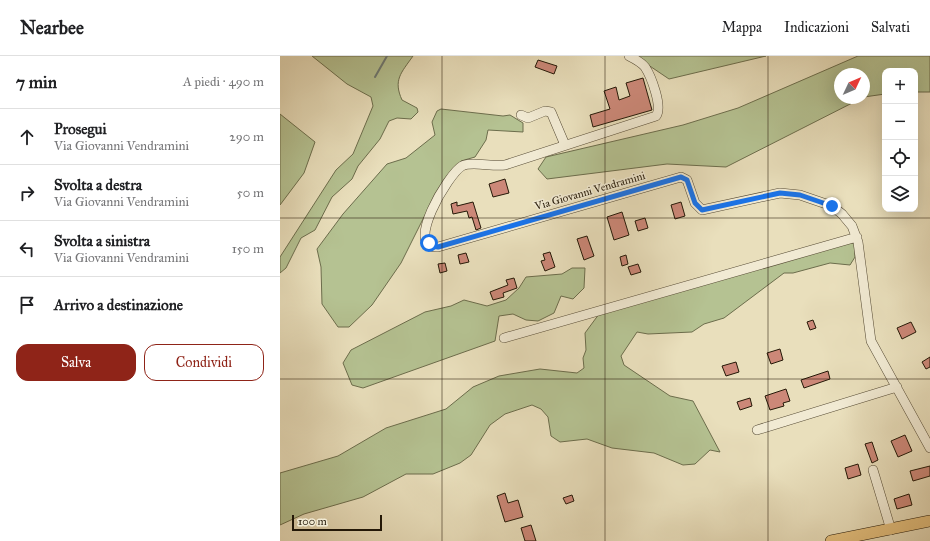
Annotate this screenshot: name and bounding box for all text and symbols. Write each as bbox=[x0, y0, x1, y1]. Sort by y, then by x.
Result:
text: Nearbee bbox=[20, 16, 84, 39]
text: Mappa bbox=[722, 19, 762, 36]
text: Indicazioni bbox=[784, 19, 849, 36]
text: Salvati bbox=[871, 19, 910, 36]
north arrow bbox=[834, 68, 870, 104]
map controls bbox=[882, 68, 918, 212]
button: + bbox=[882, 68, 918, 104]
text: 7 min bbox=[16, 72, 57, 93]
text: A piedi · 490 m bbox=[183, 74, 264, 90]
button: − bbox=[882, 104, 918, 140]
text: Prosegui bbox=[54, 120, 107, 138]
icon: ahead bbox=[16, 126, 38, 148]
text: 290 m bbox=[229, 129, 264, 145]
text: Via Giovanni Vendramini bbox=[54, 138, 189, 154]
button: locate bbox=[882, 140, 918, 176]
street label: Via Giovanni Vendramini bbox=[532, 169, 647, 213]
text: Svolta a destra bbox=[54, 176, 142, 194]
button: layers bbox=[882, 176, 918, 212]
icon: right bbox=[16, 182, 38, 204]
text: 50 m bbox=[237, 185, 264, 201]
text: Via Giovanni Vendramini bbox=[54, 194, 189, 210]
route end bbox=[823, 197, 841, 215]
text: Svolta a sinistra bbox=[54, 232, 150, 250]
route start bbox=[420, 234, 438, 252]
icon: left bbox=[16, 238, 38, 260]
text: 150 m bbox=[232, 241, 264, 257]
text: Via Giovanni Vendramini bbox=[54, 250, 189, 266]
icon: arrive bbox=[16, 294, 38, 316]
text: Arrivo a destinazione bbox=[54, 296, 183, 314]
button: Salva bbox=[16, 344, 136, 381]
button: Condividi bbox=[144, 344, 264, 381]
scale bar bbox=[292, 513, 382, 532]
text: 100 m bbox=[298, 515, 327, 528]

